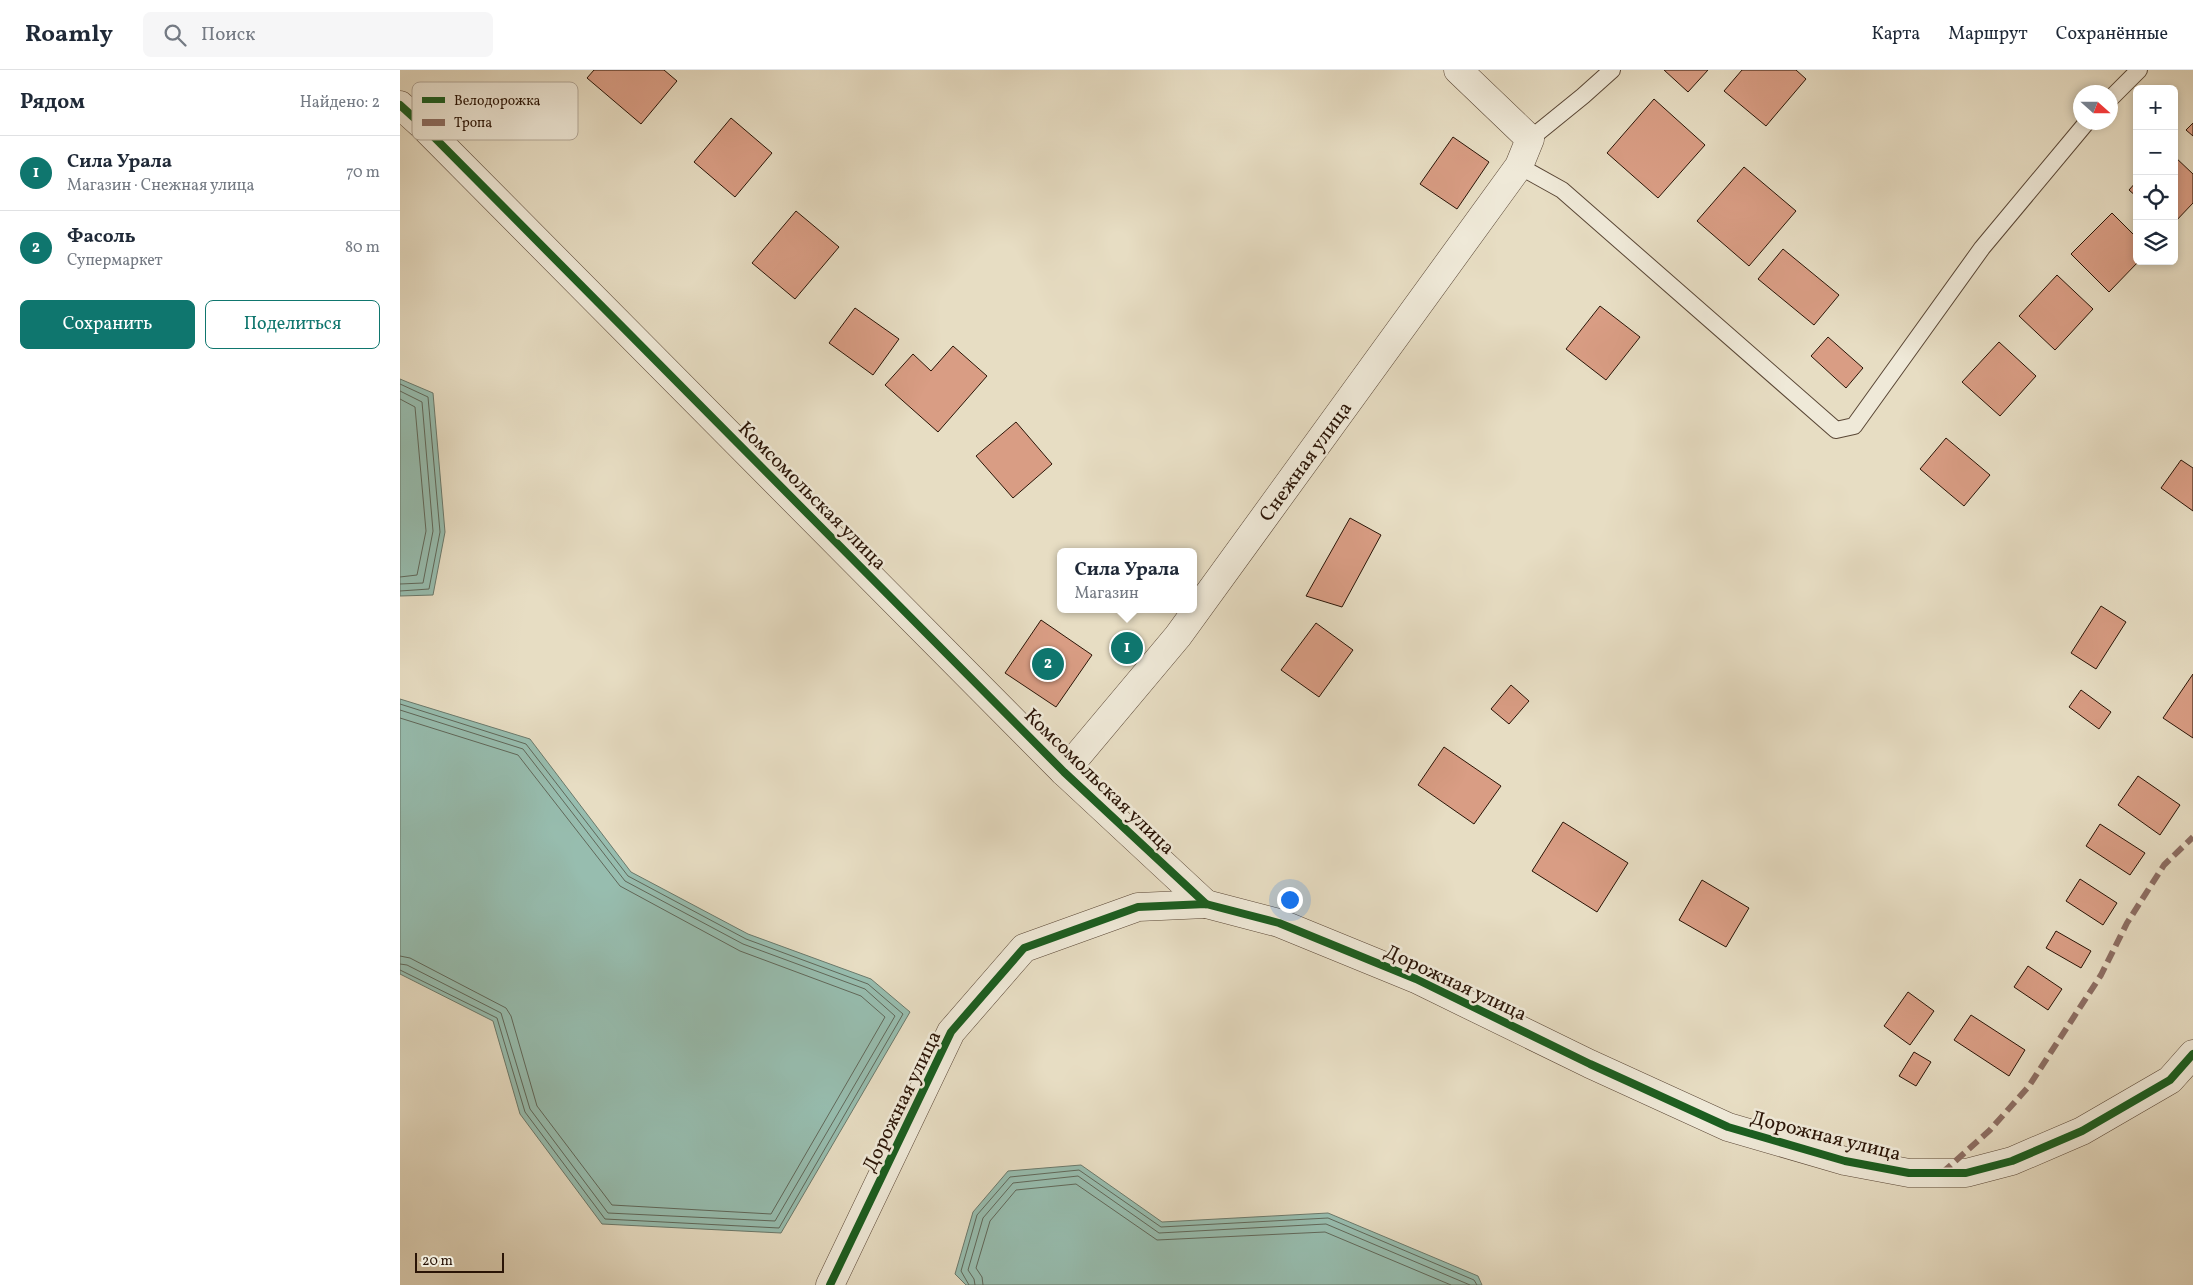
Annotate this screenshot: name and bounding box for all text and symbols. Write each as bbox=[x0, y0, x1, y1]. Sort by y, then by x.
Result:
search box bbox=[143, 12, 493, 57]
text: Roamly bbox=[25, 18, 113, 52]
icon: search bbox=[161, 21, 189, 49]
text: Поиск bbox=[201, 22, 255, 48]
text: Карта bbox=[1871, 22, 1920, 47]
text: Маршрут bbox=[1948, 22, 2028, 47]
text: Сохранённые bbox=[2056, 22, 2168, 47]
legend bbox=[412, 82, 578, 140]
north arrow bbox=[2073, 85, 2118, 130]
map controls bbox=[2133, 85, 2178, 265]
button: + bbox=[2133, 85, 2178, 130]
text: Рядом bbox=[20, 88, 85, 117]
text: Найдено: 2 bbox=[300, 92, 380, 114]
text: Велодорожка bbox=[454, 92, 541, 111]
text: Тропа bbox=[454, 114, 492, 133]
button: − bbox=[2133, 130, 2178, 175]
text: Сила Урала bbox=[67, 149, 172, 175]
text: 1 bbox=[33, 162, 39, 184]
text: 70 m bbox=[346, 162, 380, 184]
text: Магазин · Снежная улица bbox=[67, 175, 255, 197]
button: locate bbox=[2133, 175, 2178, 220]
button: layers bbox=[2133, 220, 2178, 265]
text: Фасоль bbox=[67, 224, 136, 250]
text: 2 bbox=[32, 237, 40, 259]
text: 80 m bbox=[345, 237, 380, 259]
text: Супермаркет bbox=[67, 250, 163, 272]
button: Сохранить bbox=[20, 300, 195, 349]
button: Поделиться bbox=[205, 300, 380, 349]
street label: Снежная улица bbox=[1253, 396, 1360, 528]
street label: Комсомольская улица bbox=[731, 416, 892, 577]
popup bbox=[1057, 548, 1197, 613]
text: Сила Урала bbox=[1074, 557, 1180, 583]
text: Магазин bbox=[1074, 583, 1139, 605]
pin: 1 bbox=[1111, 629, 1143, 667]
pin: 2 bbox=[1032, 645, 1064, 683]
street label: Комсомольская улица bbox=[1017, 703, 1180, 862]
your location bbox=[1277, 887, 1303, 913]
street label: Дорожная улица bbox=[1379, 939, 1531, 1029]
street label: Дорожная улица bbox=[856, 1026, 949, 1177]
street label: Дорожная улица bbox=[1747, 1105, 1904, 1169]
scale bar bbox=[415, 1250, 504, 1273]
text: 20 m bbox=[422, 1252, 453, 1271]

